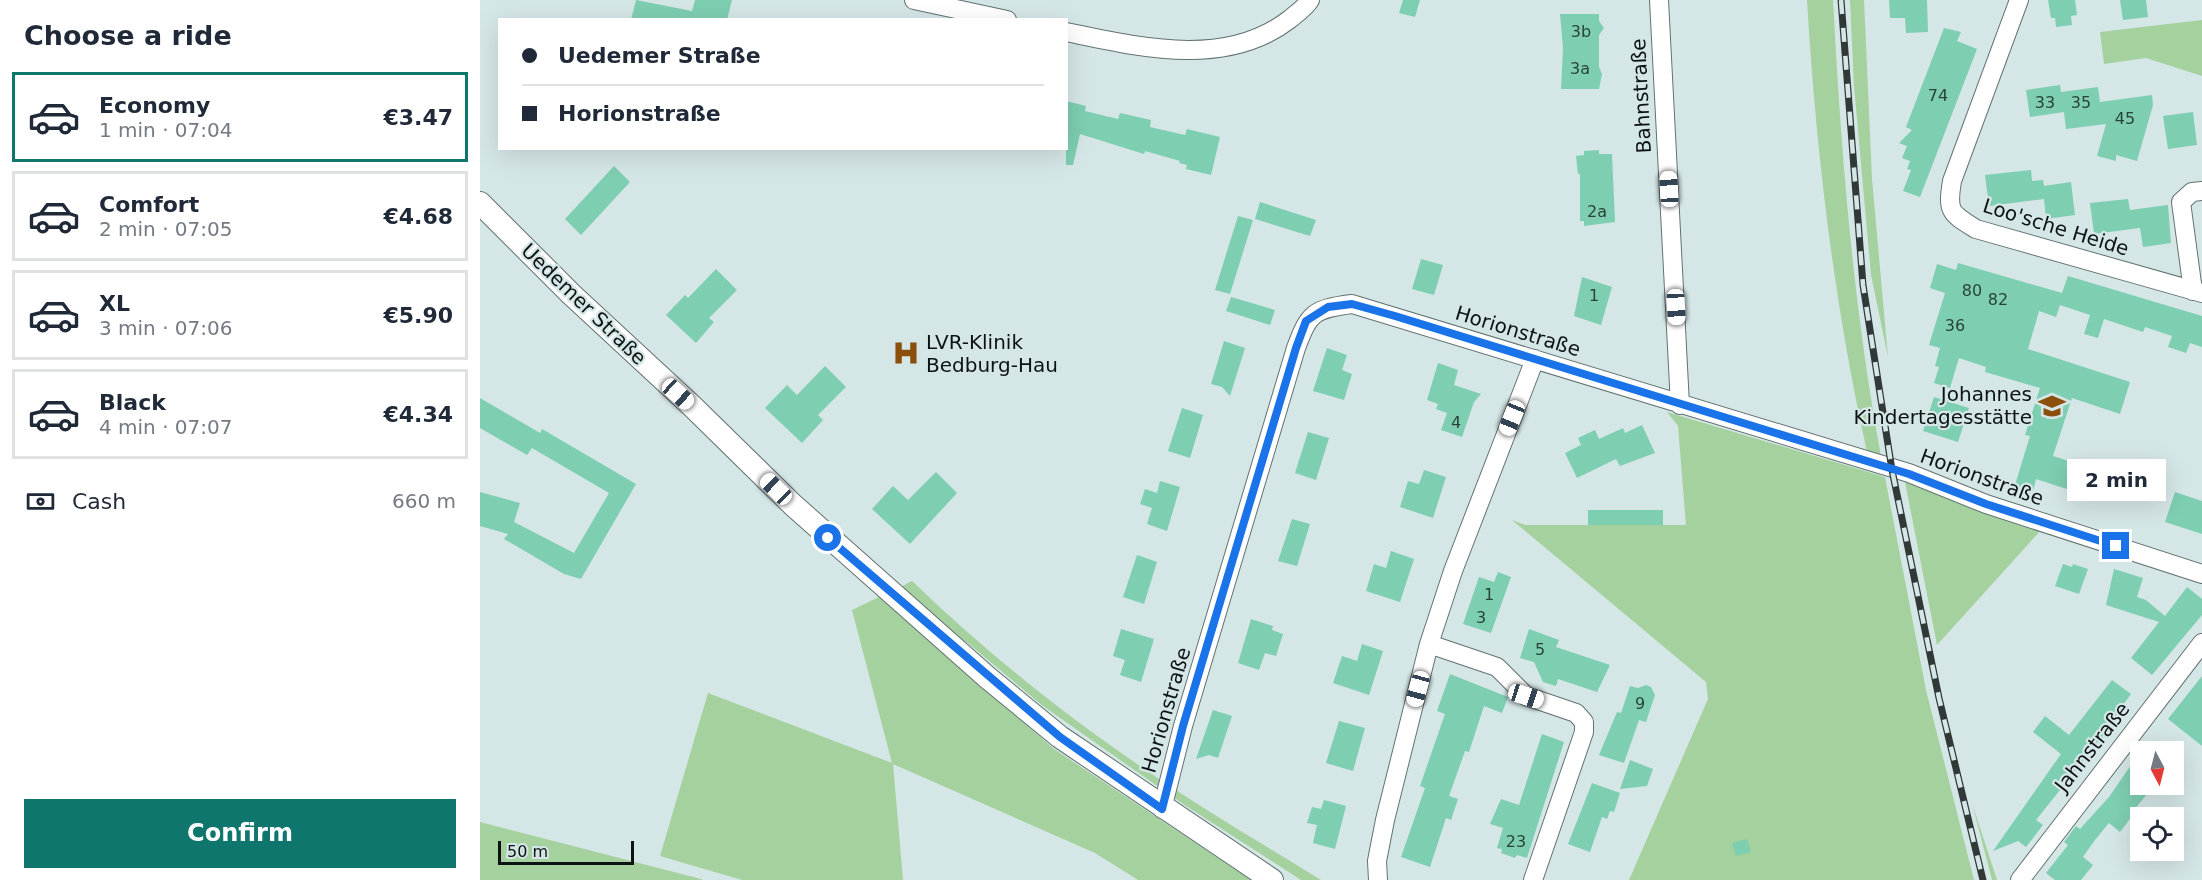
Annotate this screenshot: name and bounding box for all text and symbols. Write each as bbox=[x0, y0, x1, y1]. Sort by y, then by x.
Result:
text: Choose a ride bbox=[24, 20, 232, 51]
house number: 3b bbox=[1571, 22, 1591, 41]
street label: Bahnstraße bbox=[1626, 38, 1656, 154]
text: Uedemer Straße bbox=[558, 43, 761, 68]
house number: 3a bbox=[1570, 59, 1590, 78]
house number: 74 bbox=[1928, 86, 1948, 105]
icon: car bbox=[27, 90, 81, 144]
text: Economy bbox=[99, 93, 210, 118]
house number: 33 bbox=[2035, 93, 2055, 112]
house number: 35 bbox=[2071, 93, 2091, 112]
text: Horionstraße bbox=[558, 101, 721, 126]
text: €3.47 bbox=[383, 105, 453, 130]
house number: 45 bbox=[2115, 109, 2135, 128]
text: 1 min · 07:04 bbox=[99, 118, 233, 142]
car bbox=[1659, 171, 1679, 207]
icon: car bbox=[27, 189, 81, 243]
text: Comfort bbox=[99, 192, 199, 217]
street label: Loo'sche Heide bbox=[1980, 193, 2132, 261]
house number: 2a bbox=[1587, 202, 1607, 221]
text: €4.68 bbox=[383, 204, 453, 229]
text: 2 min · 07:05 bbox=[99, 217, 233, 241]
street label: Uedemer Straße bbox=[517, 238, 651, 370]
house number: 80 bbox=[1962, 281, 1982, 300]
house number: 1 bbox=[1589, 286, 1599, 305]
icon: car bbox=[27, 288, 81, 342]
car bbox=[1666, 289, 1686, 325]
house number: 82 bbox=[1988, 290, 2008, 309]
text: XL bbox=[99, 291, 130, 316]
street label: Horionstraße bbox=[1453, 301, 1583, 361]
text: €5.90 bbox=[383, 303, 453, 328]
text: 3 min · 07:06 bbox=[99, 316, 233, 340]
house number: 36 bbox=[1945, 316, 1965, 335]
place label: LVR-Klinik Bedburg-Hau bbox=[926, 330, 1058, 377]
hospital icon: LVR-Klinik Bedburg-Hau bbox=[891, 338, 921, 368]
car bbox=[659, 375, 697, 413]
place label: Johannes Kindertagesstätte bbox=[1853, 382, 2032, 429]
icon: car bbox=[27, 387, 81, 441]
text: Black bbox=[99, 390, 166, 415]
school or university icon: Johannes Kindertagesstätte bbox=[2037, 391, 2067, 421]
car bbox=[1497, 398, 1527, 438]
text: €4.34 bbox=[383, 402, 453, 427]
house number: 4 bbox=[1451, 413, 1461, 432]
text: 4 min · 07:07 bbox=[99, 415, 233, 439]
street label: Horionstraße bbox=[1917, 444, 2047, 510]
callout: 2 min bbox=[2066, 459, 2166, 501]
text: 2 min bbox=[2085, 468, 2148, 492]
car bbox=[757, 470, 795, 508]
icon: cash bbox=[24, 485, 57, 518]
text: Cash bbox=[72, 489, 126, 514]
text: 660 m bbox=[392, 489, 456, 513]
route start bbox=[814, 524, 841, 551]
route end bbox=[2102, 532, 2129, 559]
house number: 1 bbox=[1484, 585, 1494, 604]
house number: 3 bbox=[1476, 608, 1486, 627]
house number: 5 bbox=[1535, 640, 1545, 659]
street label: Horionstraße bbox=[1137, 644, 1195, 776]
car bbox=[1405, 669, 1431, 709]
car bbox=[1506, 682, 1546, 710]
house number: 9 bbox=[1635, 694, 1645, 713]
street label: Jahnstraße bbox=[2048, 697, 2134, 798]
north arrow bbox=[2130, 741, 2184, 795]
map controls bbox=[2130, 741, 2184, 861]
button: Confirm bbox=[24, 799, 456, 868]
button: locate bbox=[2130, 807, 2184, 861]
house number: 23 bbox=[1506, 832, 1526, 851]
scale bar bbox=[498, 838, 634, 866]
text: 50 m bbox=[507, 842, 548, 861]

